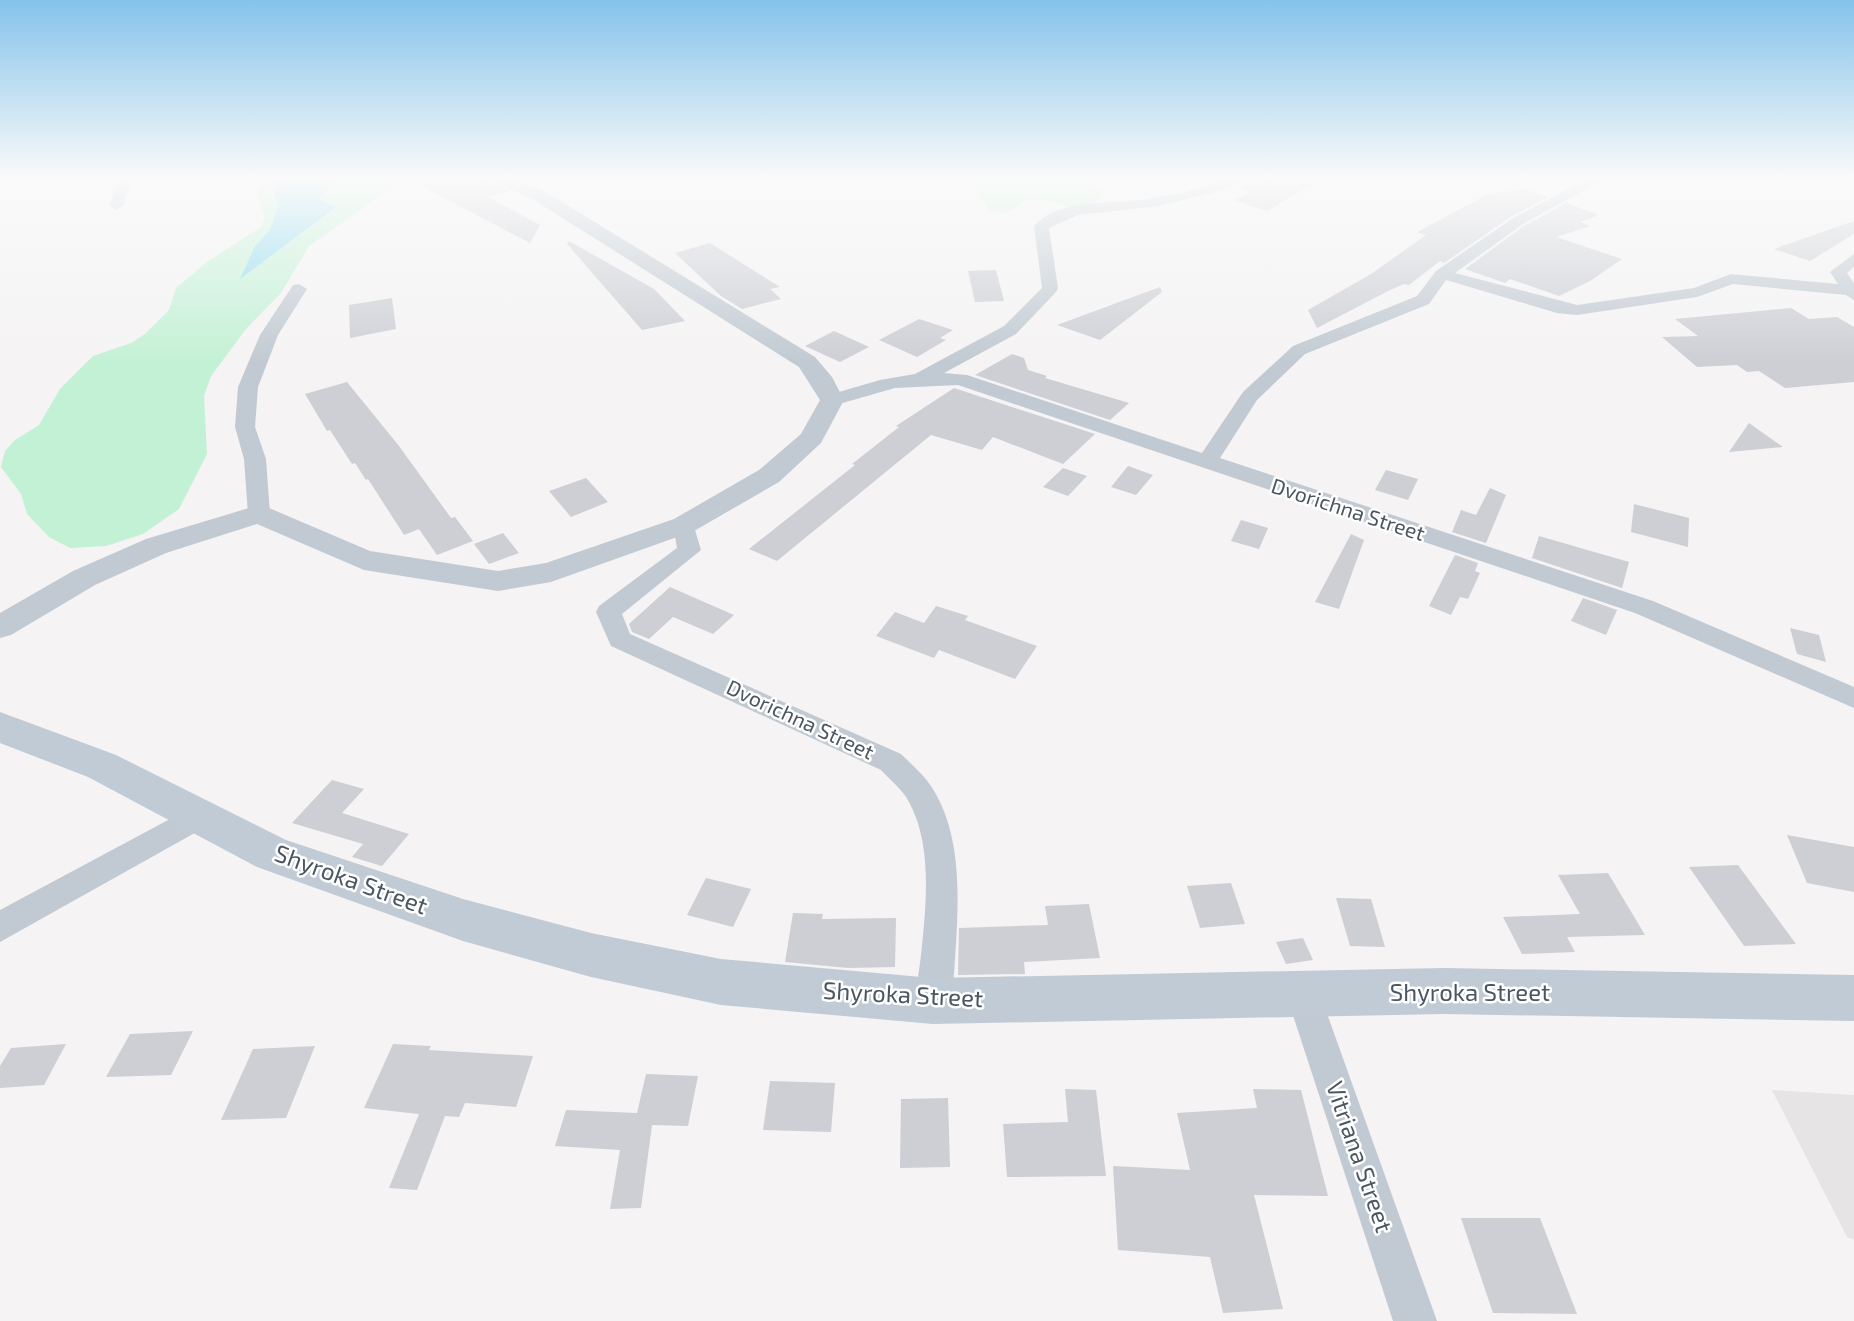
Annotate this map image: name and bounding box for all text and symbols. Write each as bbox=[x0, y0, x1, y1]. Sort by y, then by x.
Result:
street label: Dvorichna Street bbox=[1269, 472, 1428, 545]
street label: Dvorichna Street bbox=[723, 674, 878, 764]
street label: Shyroka Street bbox=[271, 838, 432, 920]
street label: Shyroka Street bbox=[822, 975, 984, 1012]
street label: Shyroka Street bbox=[1390, 977, 1550, 1006]
street label: Vitriana Street bbox=[1321, 1077, 1400, 1236]

